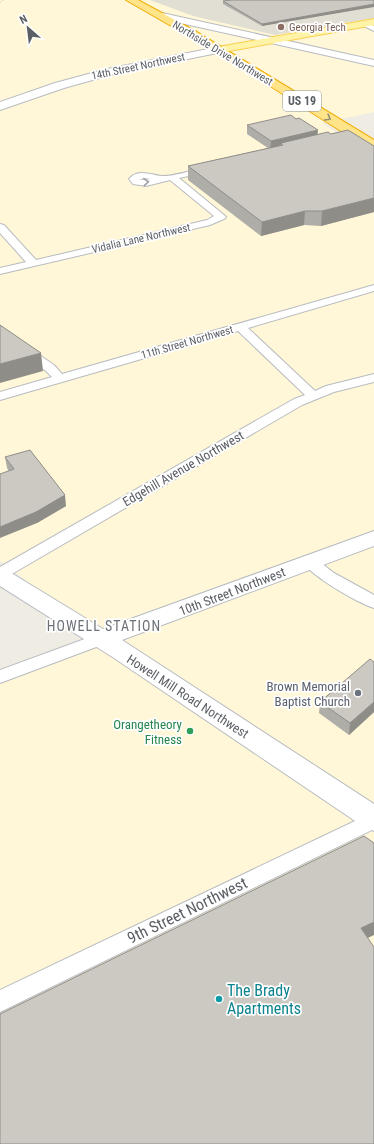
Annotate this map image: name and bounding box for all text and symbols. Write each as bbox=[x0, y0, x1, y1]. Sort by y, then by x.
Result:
north arrow bbox=[8, 8, 48, 48]
text: N bbox=[18, 12, 30, 27]
street label: Northside Drive Northwest bbox=[170, 18, 275, 89]
place label: Georgia Tech bbox=[289, 21, 346, 34]
marker: Georgia Tech bbox=[276, 22, 286, 32]
street label: 14th Street Northwest bbox=[90, 50, 186, 83]
road number: US 19 bbox=[283, 91, 321, 111]
one-way arrow bbox=[324, 113, 331, 121]
one-way arrow bbox=[143, 178, 149, 187]
street label: Vidalia Lane Northwest bbox=[91, 221, 192, 256]
street label: 11th Street Northwest bbox=[140, 323, 235, 362]
street label: Edgehill Avenue Northwest bbox=[120, 428, 247, 509]
street label: 10th Street Northwest bbox=[177, 564, 288, 619]
district label: HOWELL STATION bbox=[47, 618, 161, 634]
street label: Howell Mill Road Northwest bbox=[124, 651, 252, 742]
place label: Brown Memorial Baptist Church bbox=[266, 679, 350, 709]
marker: Brown Memorial Baptist Church bbox=[353, 688, 363, 698]
place label: Orangetheory Fitness bbox=[113, 717, 183, 747]
marker: Orangetheory Fitness bbox=[185, 726, 195, 736]
street label: 9th Street Northwest bbox=[124, 873, 250, 948]
place label: The Brady Apartments bbox=[227, 981, 301, 1018]
marker: The Brady Apartments bbox=[214, 994, 224, 1004]

